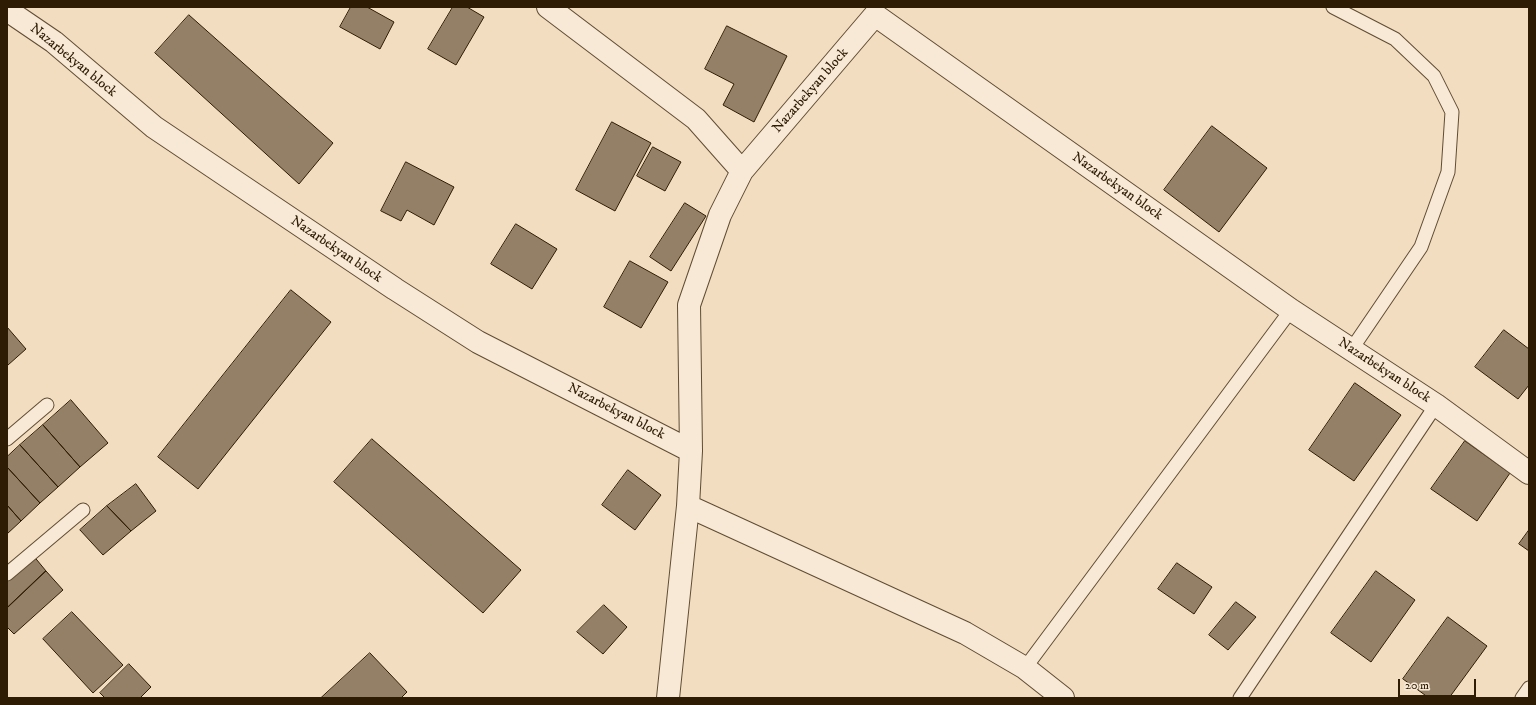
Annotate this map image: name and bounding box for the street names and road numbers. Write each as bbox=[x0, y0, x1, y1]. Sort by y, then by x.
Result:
street label: Nazarbekyan block bbox=[26, 21, 120, 101]
street label: Nazarbekyan block bbox=[770, 45, 852, 137]
street label: Nazarbekyan block bbox=[1068, 149, 1166, 225]
street label: Nazarbekyan block bbox=[287, 213, 385, 287]
street label: Nazarbekyan block bbox=[1335, 335, 1433, 407]
street label: Nazarbekyan block bbox=[565, 380, 667, 444]

